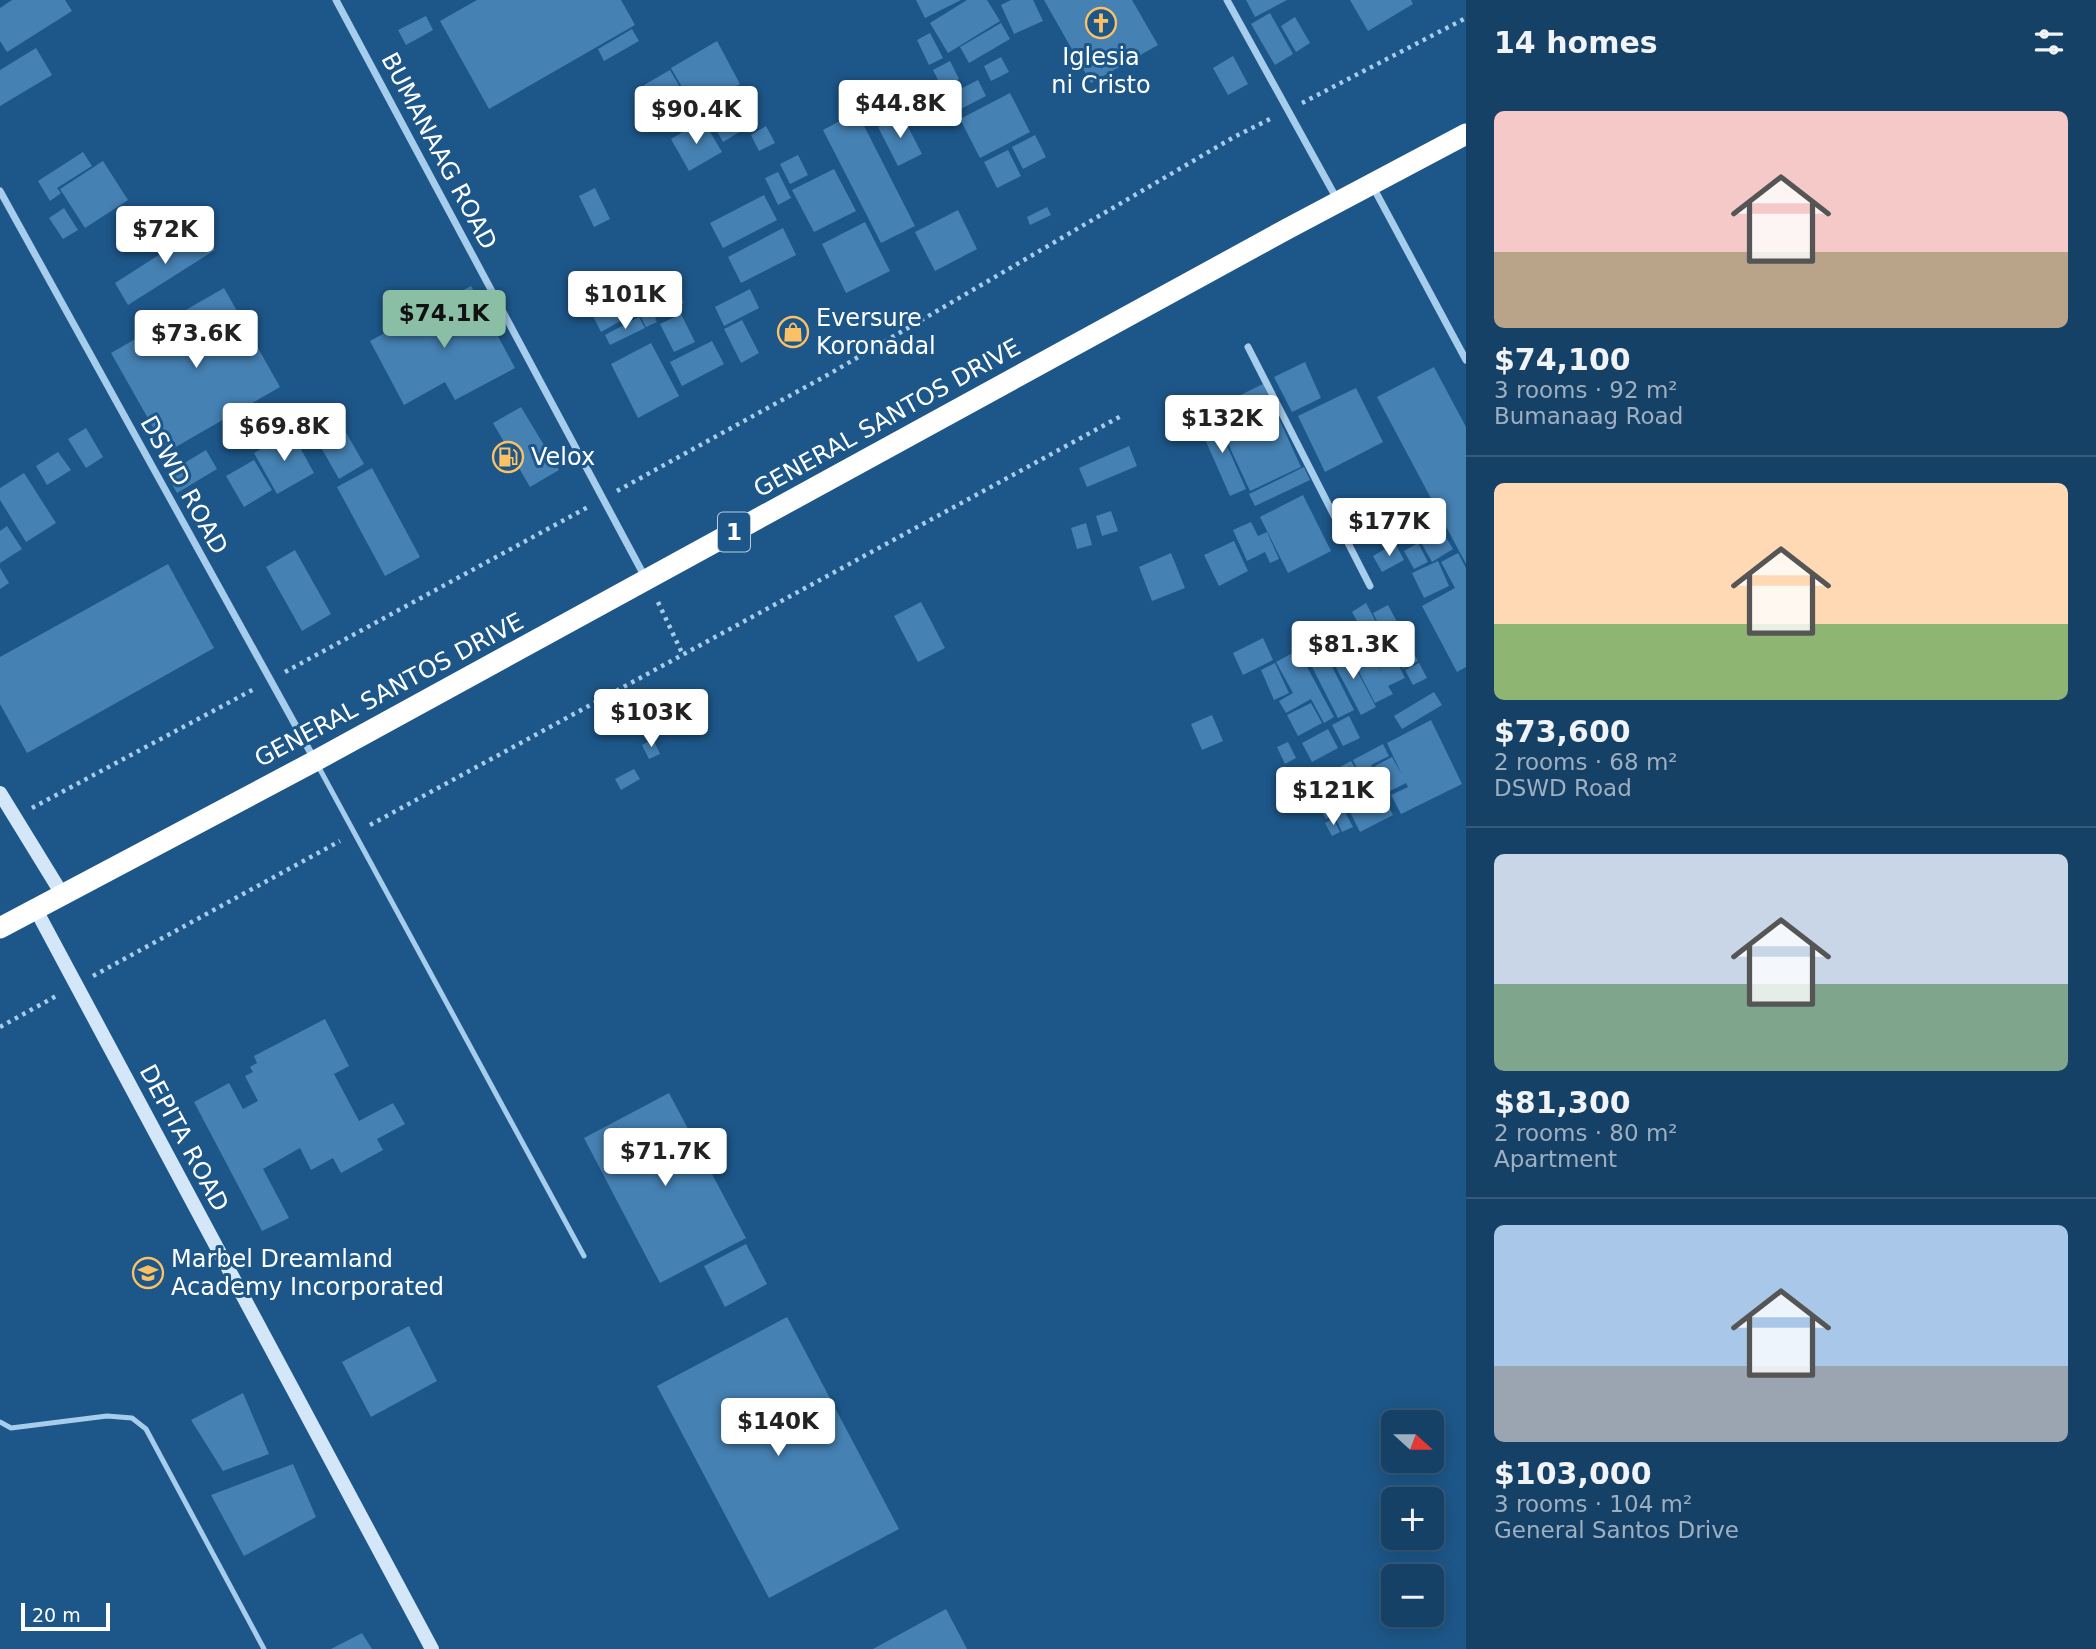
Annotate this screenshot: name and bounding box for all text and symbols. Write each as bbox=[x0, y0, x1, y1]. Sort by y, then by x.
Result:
church icon: Iglesia ni Cristo bbox=[1084, 6, 1118, 40]
icon: filters bbox=[2030, 23, 2068, 61]
text: 14 homes bbox=[1494, 25, 1658, 60]
place label: Iglesia ni Cristo bbox=[1051, 43, 1151, 99]
street label: BUMANAAG ROAD bbox=[375, 48, 503, 254]
pin: $44.8K bbox=[843, 80, 957, 140]
pin: $90.4K bbox=[639, 86, 753, 146]
text: $44.8K bbox=[855, 90, 945, 116]
text: $90.4K bbox=[651, 96, 741, 122]
icon: home bbox=[1718, 156, 1844, 282]
pin: $72K bbox=[124, 206, 206, 266]
text: $72K bbox=[132, 216, 198, 242]
pin: $101K bbox=[576, 272, 674, 331]
text: $101K bbox=[584, 281, 666, 307]
pin: $74.1K bbox=[387, 290, 501, 350]
text: $74.1K bbox=[399, 300, 489, 326]
place label: Eversure Koronadal bbox=[816, 304, 936, 360]
pin: $73.6K bbox=[139, 310, 253, 370]
shop icon: Eversure Koronadal bbox=[776, 315, 810, 349]
text: $73.6K bbox=[151, 320, 241, 346]
street label: GENERAL SANTOS DRIVE bbox=[749, 333, 1025, 503]
text: $74,100 bbox=[1494, 342, 1631, 377]
text: 3 rooms · 92 m² bbox=[1494, 377, 1678, 403]
pin: $132K bbox=[1173, 396, 1271, 455]
text: Bumanaag Road bbox=[1494, 403, 1683, 429]
pin: $69.8K bbox=[227, 404, 341, 463]
text: $132K bbox=[1181, 405, 1263, 431]
street label: DSWD ROAD bbox=[135, 411, 233, 559]
text: $69.8K bbox=[239, 413, 329, 439]
fuel station icon: Velox bbox=[491, 440, 525, 474]
place label: Velox bbox=[531, 443, 595, 471]
pin: $177K bbox=[1340, 498, 1438, 558]
text: $177K bbox=[1348, 508, 1430, 534]
road number: 1 bbox=[718, 512, 750, 552]
icon: home bbox=[1718, 528, 1844, 654]
street label: GENERAL SANTOS DRIVE bbox=[250, 607, 528, 773]
pin: $81.3K bbox=[1296, 622, 1410, 681]
text: $81.3K bbox=[1308, 631, 1398, 657]
pin: $103K bbox=[602, 690, 700, 749]
text: $103K bbox=[610, 699, 692, 725]
text: $73,600 bbox=[1494, 714, 1631, 749]
text: 2 rooms · 68 m² bbox=[1494, 749, 1678, 775]
pin: $121K bbox=[1284, 768, 1382, 827]
text: DSWD Road bbox=[1494, 775, 1632, 801]
text: $121K bbox=[1292, 777, 1374, 803]
icon: home bbox=[1718, 899, 1844, 1025]
street label: DEPITA ROAD bbox=[134, 1060, 234, 1216]
text: $81,300 bbox=[1494, 1085, 1631, 1120]
text: 2 rooms · 80 m² bbox=[1494, 1120, 1678, 1146]
pin: $71.7K bbox=[608, 1128, 722, 1188]
text: $71.7K bbox=[620, 1138, 710, 1164]
text: Apartment bbox=[1494, 1146, 1617, 1172]
place label: Marbel Dreamland Academy Incorporated bbox=[171, 1245, 444, 1301]
school or university icon: Marbel Dreamland Academy Incorporated bbox=[131, 1256, 165, 1290]
icon: home bbox=[1718, 1270, 1844, 1396]
pin: $140K bbox=[729, 1398, 827, 1458]
text: $140K bbox=[737, 1408, 819, 1434]
north arrow bbox=[1381, 1410, 1444, 1474]
map controls bbox=[1381, 1410, 1444, 1627]
text: $103,000 bbox=[1494, 1456, 1652, 1491]
button: + bbox=[1381, 1487, 1444, 1550]
text: 3 rooms · 104 m² bbox=[1494, 1491, 1692, 1517]
text: General Santos Drive bbox=[1494, 1517, 1739, 1543]
button: − bbox=[1381, 1564, 1444, 1627]
scale bar bbox=[21, 1600, 110, 1632]
text: 20 m bbox=[32, 1604, 81, 1626]

